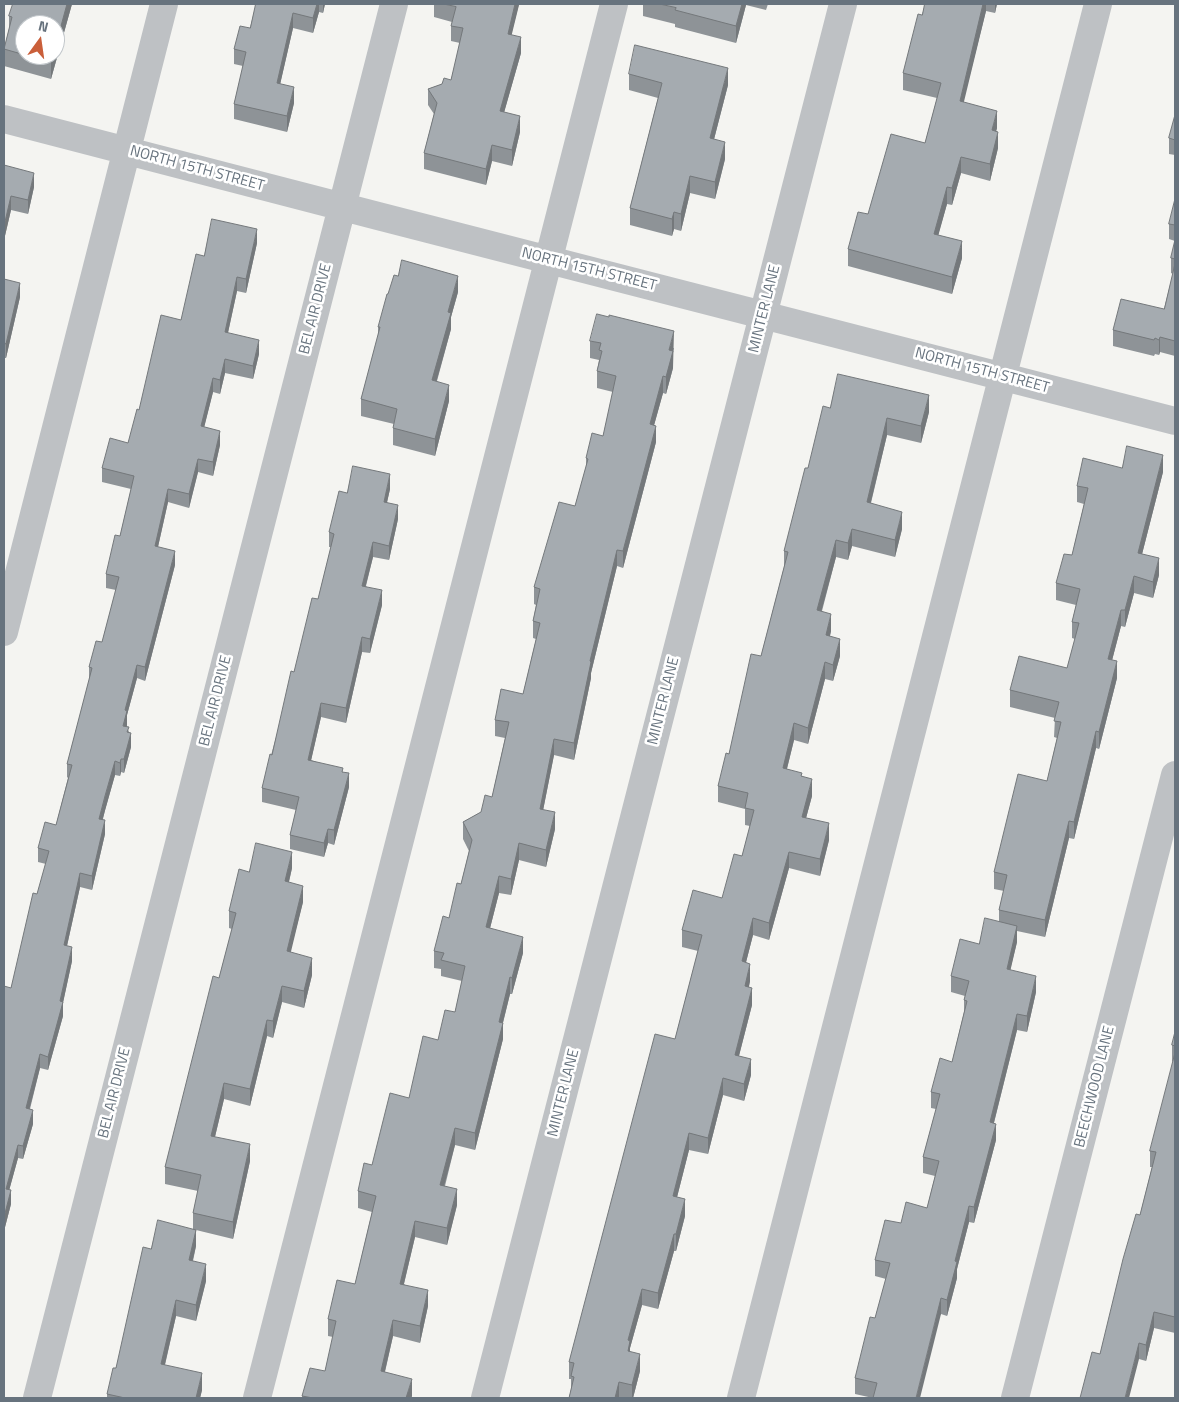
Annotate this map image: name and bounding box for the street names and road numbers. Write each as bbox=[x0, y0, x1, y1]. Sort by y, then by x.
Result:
street label: NORTH 15TH STREET bbox=[128, 142, 266, 196]
street label: NORTH 15TH STREET bbox=[520, 245, 658, 295]
street label: BEL AIR DRIVE bbox=[296, 262, 336, 356]
street label: MINTER LANE bbox=[745, 263, 785, 355]
street label: NORTH 15TH STREET bbox=[913, 344, 1051, 398]
street label: BEL AIR DRIVE bbox=[196, 654, 236, 748]
street label: MINTER LANE bbox=[644, 655, 684, 747]
street label: BEECHWOOD LANE bbox=[1071, 1024, 1119, 1150]
street label: BEL AIR DRIVE bbox=[95, 1046, 135, 1140]
street label: MINTER LANE bbox=[544, 1047, 584, 1139]

